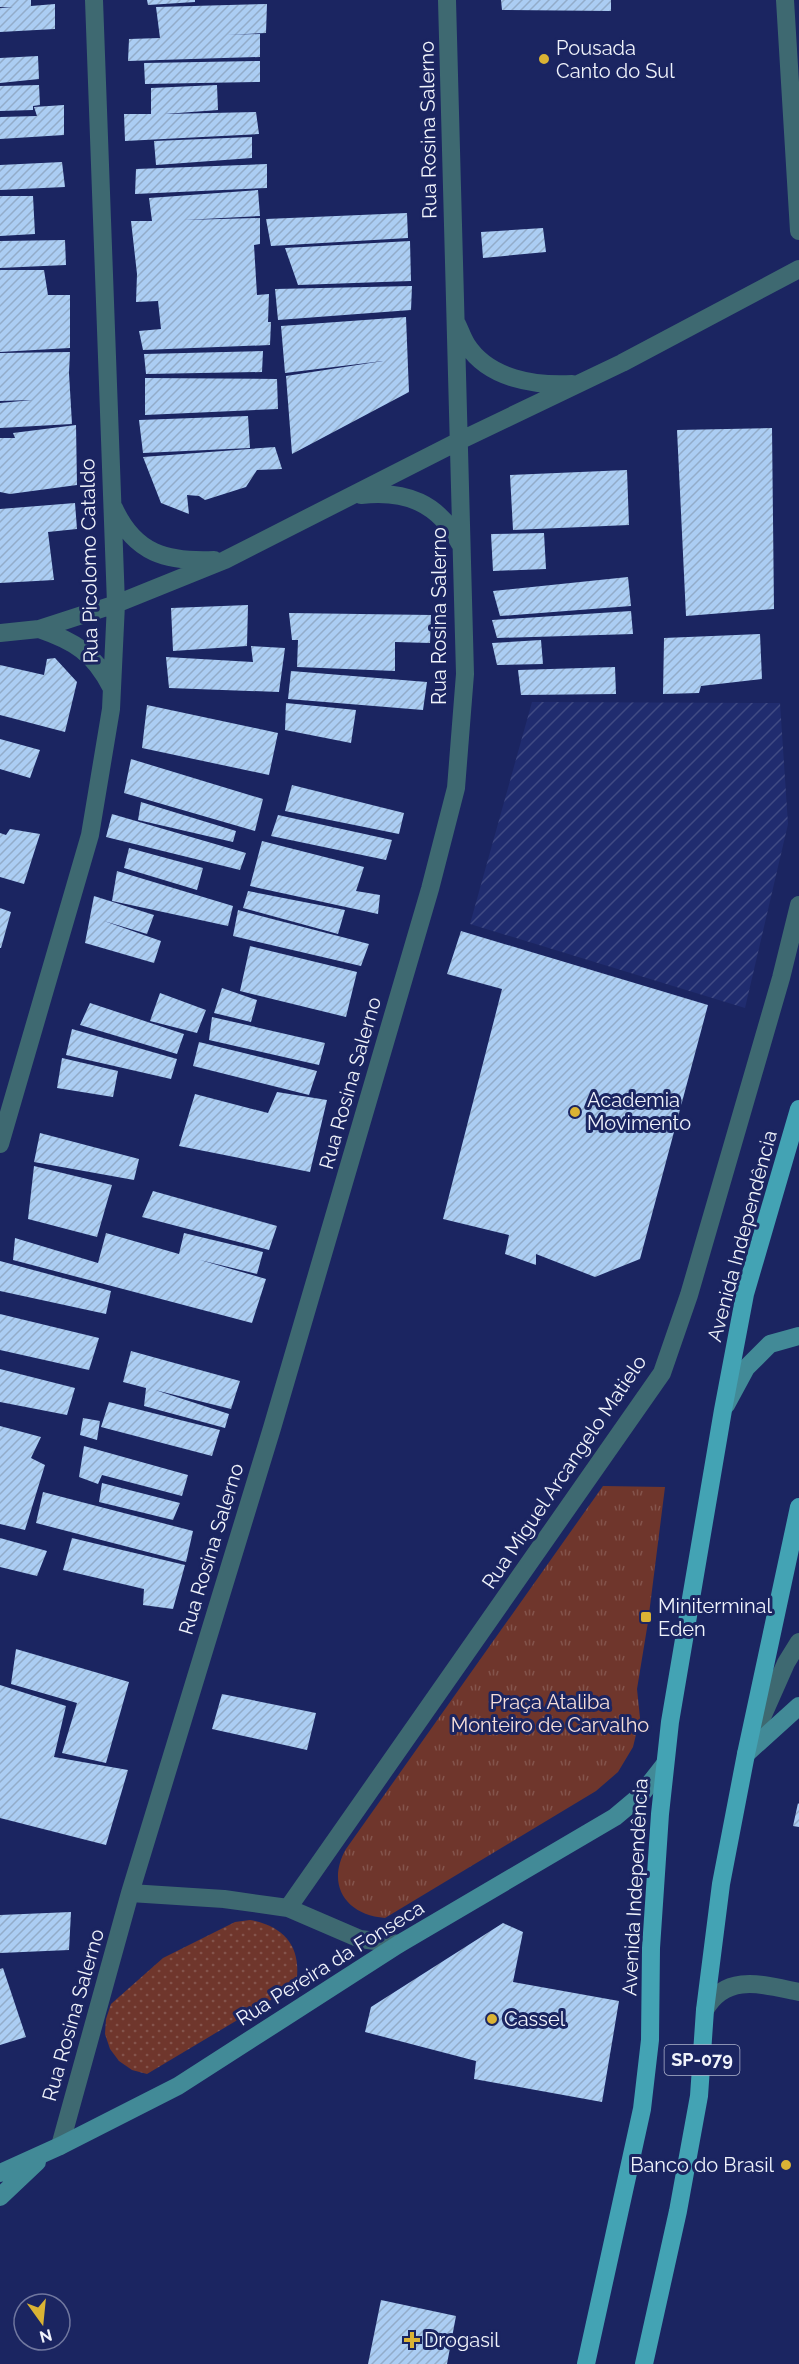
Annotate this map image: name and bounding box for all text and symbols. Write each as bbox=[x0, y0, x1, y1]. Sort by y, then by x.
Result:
place label: Pousada Canto do Sul bbox=[556, 36, 675, 83]
street label: Rua Rosina Salerno bbox=[414, 41, 442, 219]
marker: Pousada Canto do Sul bbox=[537, 52, 551, 66]
street label: Rua Picolomo Cataldo bbox=[75, 458, 103, 664]
street label: Rua Rosina Salerno bbox=[427, 527, 451, 705]
street label: Rua Rosina Salerno bbox=[314, 994, 386, 1172]
place label: Academia Movimento bbox=[587, 1088, 691, 1135]
marker: Academia Movimento bbox=[568, 1105, 582, 1119]
street label: Avenida Independência bbox=[702, 1128, 782, 1344]
street label: Rua Miguel Arcangelo Matielo bbox=[477, 1351, 651, 1593]
street label: Rua Rosina Salerno bbox=[174, 1460, 249, 1638]
place label: Miniterminal Eden bbox=[658, 1594, 773, 1641]
marker: Miniterminal Eden bbox=[639, 1610, 653, 1624]
park label: Praça Ataliba Monteiro de Carvalho bbox=[451, 1690, 649, 1737]
street label: Avenida Independência bbox=[617, 1778, 653, 1996]
street label: Rua Pereira da Fonseca bbox=[232, 1895, 428, 2031]
street label: Rua Rosina Salerno bbox=[37, 1926, 109, 2104]
place label: Cassel bbox=[504, 2007, 566, 2031]
marker: Cassel bbox=[485, 2012, 499, 2026]
road number: SP-079 bbox=[664, 2045, 740, 2075]
place label: Banco do Brasil bbox=[630, 2153, 775, 2177]
marker: Banco do Brasil bbox=[779, 2158, 793, 2172]
north arrow bbox=[12, 2292, 72, 2352]
text: N bbox=[37, 2325, 54, 2347]
place label: Drogasil bbox=[424, 2328, 500, 2352]
marker: Drogasil bbox=[405, 2333, 419, 2347]

